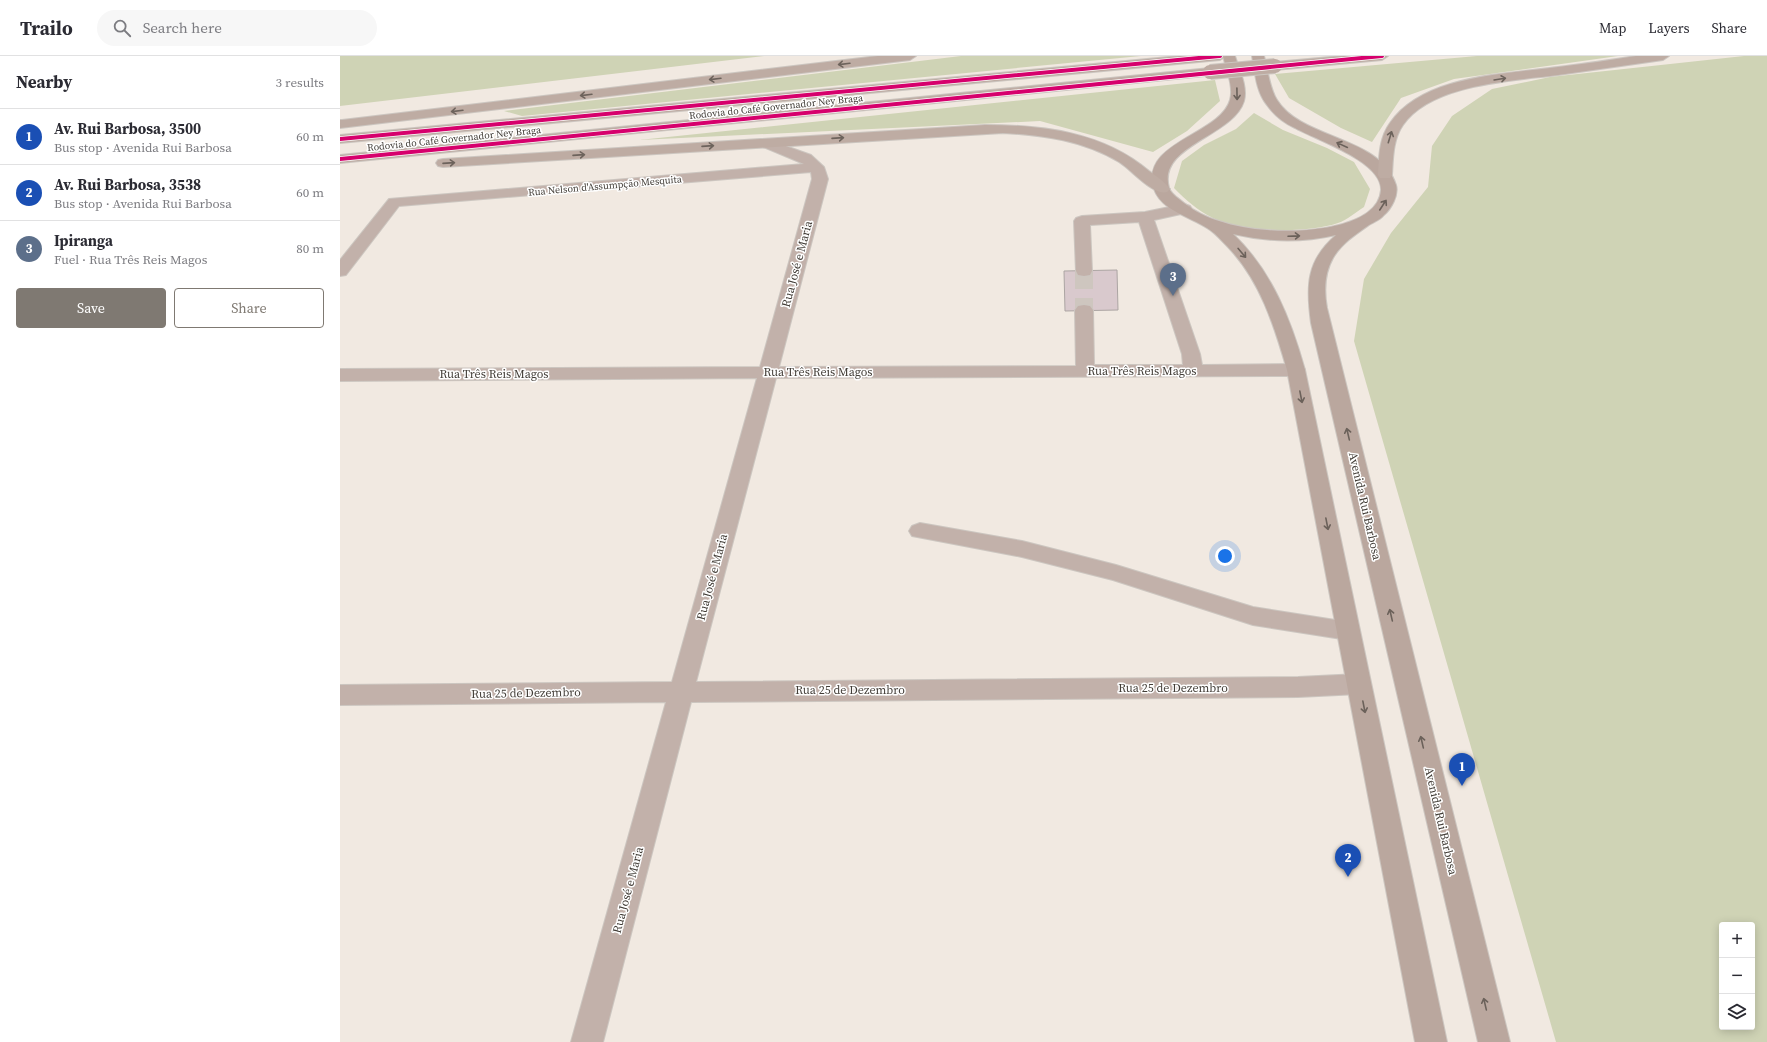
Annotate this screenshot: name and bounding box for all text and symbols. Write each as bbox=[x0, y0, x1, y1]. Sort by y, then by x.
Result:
search box bbox=[97, 10, 377, 46]
text: Trailo bbox=[20, 15, 73, 41]
icon: search bbox=[111, 17, 133, 39]
text: Search here bbox=[143, 17, 222, 38]
text: Map bbox=[1599, 18, 1626, 38]
text: Layers bbox=[1648, 18, 1690, 38]
text: Share bbox=[1712, 18, 1747, 38]
one-way arrow bbox=[838, 60, 851, 68]
text: Nearby bbox=[16, 70, 72, 94]
text: 3 results bbox=[276, 74, 324, 91]
one-way arrow bbox=[1493, 75, 1506, 83]
one-way arrow bbox=[709, 76, 722, 83]
one-way arrow bbox=[1233, 87, 1241, 100]
one-way arrow bbox=[580, 91, 593, 99]
street label: Rodovia do Café Governador Ney Braga bbox=[688, 91, 865, 122]
one-way arrow bbox=[451, 107, 464, 114]
text: Av. Rui Barbosa, 3500 bbox=[54, 118, 201, 139]
street label: Rodovia do Café Governador Ney Braga bbox=[366, 123, 543, 154]
text: 1 bbox=[25, 128, 33, 145]
text: 60 m bbox=[296, 128, 324, 145]
one-way arrow bbox=[1387, 130, 1394, 143]
one-way arrow bbox=[831, 135, 844, 142]
text: Bus stop · Avenida Rui Barbosa bbox=[54, 139, 232, 156]
one-way arrow bbox=[1336, 141, 1348, 148]
one-way arrow bbox=[701, 143, 714, 150]
one-way arrow bbox=[572, 151, 585, 158]
one-way arrow bbox=[442, 159, 455, 166]
street label: Rua Nelson d'Assumpção Mesquita bbox=[528, 172, 683, 199]
text: Av. Rui Barbosa, 3538 bbox=[54, 174, 201, 195]
text: 2 bbox=[25, 184, 33, 201]
text: 60 m bbox=[296, 184, 324, 201]
text: Bus stop · Avenida Rui Barbosa bbox=[54, 195, 232, 212]
one-way arrow bbox=[1379, 200, 1387, 211]
street label: Rua José e Maria bbox=[778, 218, 816, 309]
text: Ipiranga bbox=[54, 230, 113, 251]
one-way arrow bbox=[1287, 233, 1300, 240]
text: 3 bbox=[25, 240, 33, 257]
text: 80 m bbox=[296, 240, 324, 257]
one-way arrow bbox=[1238, 247, 1247, 258]
text: Fuel · Rua Três Reis Magos bbox=[54, 251, 207, 268]
pin: 3 bbox=[1160, 263, 1186, 296]
button: Save bbox=[16, 288, 166, 328]
button: Share bbox=[174, 288, 324, 328]
street label: Rua Três Reis Magos bbox=[1087, 363, 1197, 379]
street label: Rua Três Reis Magos bbox=[763, 364, 873, 380]
street label: Rua Três Reis Magos bbox=[439, 366, 549, 382]
one-way arrow bbox=[1298, 390, 1306, 403]
one-way arrow bbox=[1344, 428, 1351, 441]
street label: Avenida Rui Barbosa bbox=[1345, 451, 1385, 562]
one-way arrow bbox=[1323, 518, 1331, 531]
street label: Rua José e Maria bbox=[693, 531, 731, 622]
your location bbox=[1215, 546, 1235, 566]
one-way arrow bbox=[1387, 609, 1395, 622]
street label: Rua 25 de Dezembro bbox=[1118, 680, 1228, 696]
street label: Rua 25 de Dezembro bbox=[795, 682, 905, 698]
street label: Rua 25 de Dezembro bbox=[471, 684, 581, 702]
one-way arrow bbox=[1360, 700, 1368, 713]
one-way arrow bbox=[1417, 735, 1425, 748]
pin: 1 bbox=[1449, 753, 1475, 786]
street label: Avenida Rui Barbosa bbox=[1421, 766, 1461, 877]
street label: Rua José e Maria bbox=[609, 844, 647, 935]
pin: 2 bbox=[1335, 844, 1361, 877]
map controls bbox=[1719, 922, 1755, 1030]
button: + bbox=[1719, 922, 1755, 958]
button: − bbox=[1719, 958, 1755, 994]
button: layers bbox=[1719, 994, 1755, 1030]
one-way arrow bbox=[1480, 998, 1488, 1011]

